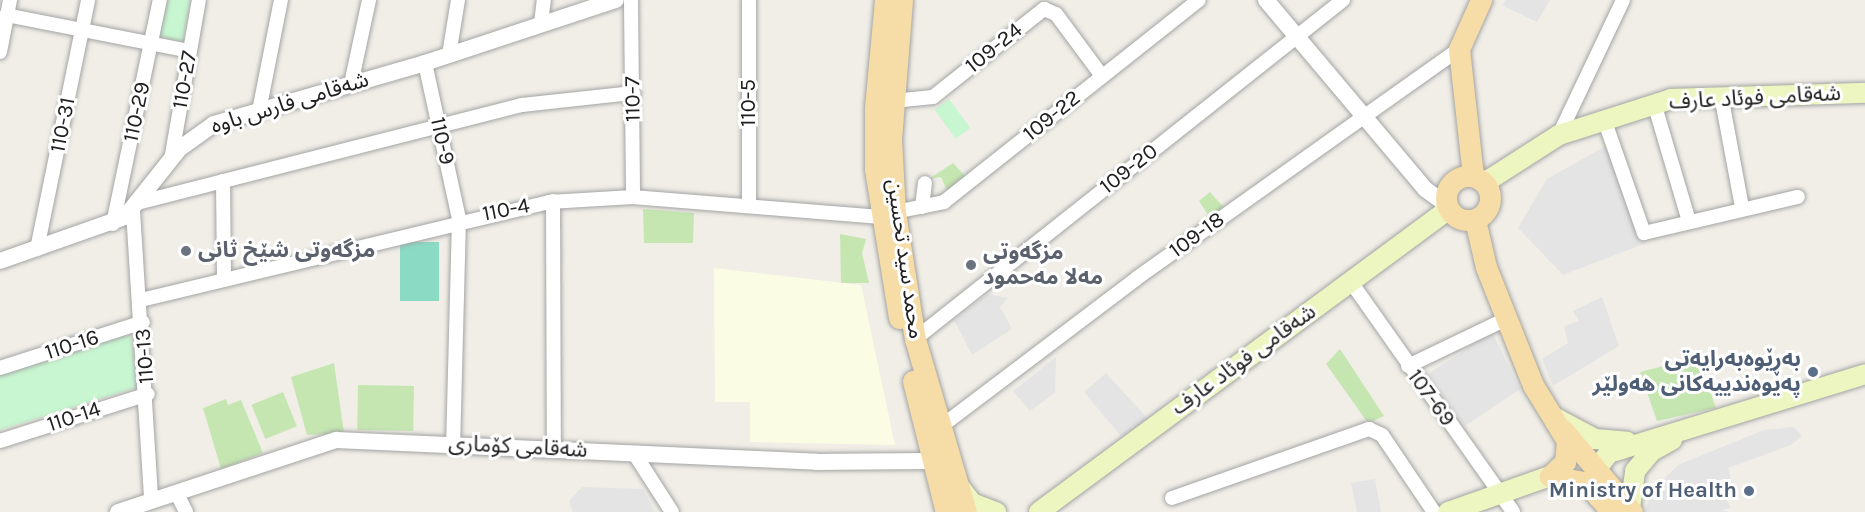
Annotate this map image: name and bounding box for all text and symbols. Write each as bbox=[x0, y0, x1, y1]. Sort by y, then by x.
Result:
street label: 109-24 bbox=[960, 17, 1028, 79]
street label: 110-27 bbox=[167, 49, 203, 111]
street label: شەقامی فارس باوە bbox=[208, 66, 372, 140]
street label: 110-7 bbox=[619, 76, 647, 122]
street label: 110-5 bbox=[736, 79, 762, 127]
street label: 110-29 bbox=[118, 80, 156, 144]
street label: شەقامی فوئاد عارف bbox=[1668, 80, 1842, 116]
street label: 109-22 bbox=[1018, 85, 1086, 147]
street label: 110-31 bbox=[45, 95, 81, 155]
street label: 110-9 bbox=[424, 115, 460, 167]
street label: 109-20 bbox=[1095, 138, 1163, 200]
street label: محمد سید تحسین bbox=[881, 177, 929, 341]
street label: 110-4 bbox=[480, 193, 532, 227]
street label: 109-18 bbox=[1164, 206, 1230, 264]
place label: مزگەوتی شێخ ثانی bbox=[198, 238, 375, 264]
place label: مزگەوتی مەلا مەحمود bbox=[983, 239, 1103, 290]
marker: مزگەوتی شێخ ثانی bbox=[179, 244, 193, 258]
marker: مزگەوتی مەلا مەحمود bbox=[964, 258, 978, 272]
street label: شەقامی فوئاد عارف bbox=[1167, 299, 1321, 421]
street label: 110-16 bbox=[42, 324, 102, 366]
street label: 110-13 bbox=[130, 327, 160, 385]
place label: بەڕێوەبەرایەتی پەیوەندییەکانی هەولێر bbox=[1593, 346, 1801, 398]
street label: 107-69 bbox=[1402, 364, 1460, 432]
marker: بەڕێوەبەرایەتی پەیوەندییەکانی هەولێر bbox=[1806, 365, 1820, 379]
street label: 110-14 bbox=[44, 396, 104, 438]
street label: شەقامی کۆماری bbox=[448, 430, 588, 464]
place label: Ministry of Health bbox=[1549, 478, 1737, 504]
marker: Ministry of Health bbox=[1742, 484, 1756, 498]

